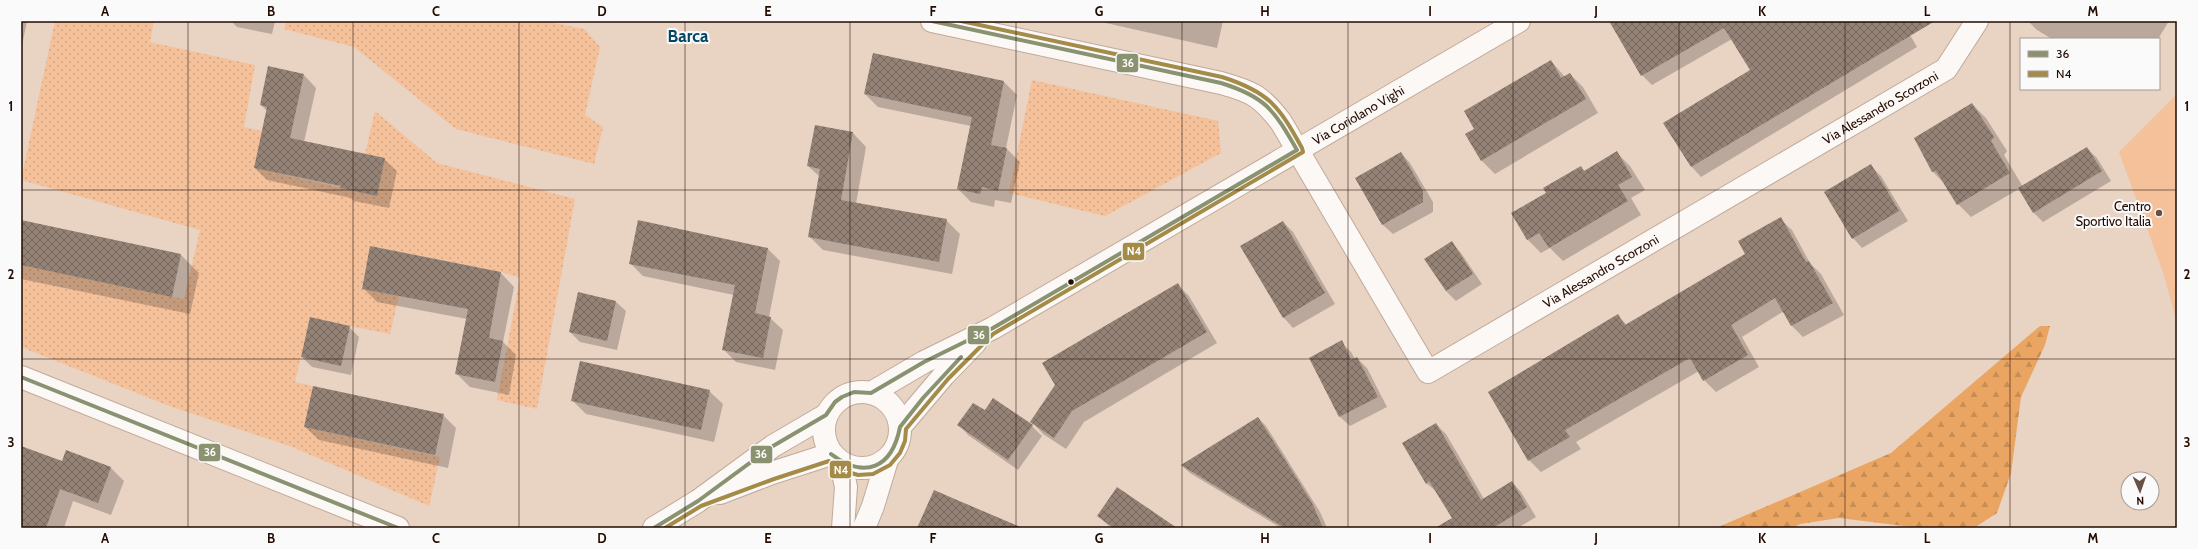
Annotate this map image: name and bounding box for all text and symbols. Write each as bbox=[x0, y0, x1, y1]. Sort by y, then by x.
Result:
text: A bbox=[101, 3, 110, 19]
text: B bbox=[267, 3, 275, 19]
text: C bbox=[432, 3, 440, 19]
text: D bbox=[597, 3, 607, 19]
text: E bbox=[764, 3, 772, 19]
text: F bbox=[930, 3, 937, 19]
text: G bbox=[1095, 3, 1104, 19]
text: H bbox=[1260, 3, 1270, 19]
text: I bbox=[1428, 3, 1432, 19]
text: J bbox=[1593, 3, 1598, 19]
text: K bbox=[1758, 3, 1767, 19]
text: L bbox=[1924, 3, 1931, 19]
text: M bbox=[2088, 3, 2099, 19]
district label: Barca bbox=[668, 26, 709, 46]
legend bbox=[2020, 38, 2160, 90]
text: 36 bbox=[2056, 46, 2069, 61]
line badge: 36 bbox=[1116, 53, 1139, 73]
text: 36 bbox=[1122, 56, 1134, 70]
text: N4 bbox=[2056, 66, 2071, 81]
street label: Via Alessandro Scorzoni bbox=[1819, 67, 1941, 148]
street label: Via Coriolano Vighi bbox=[1309, 82, 1407, 148]
text: 1 bbox=[9, 98, 13, 114]
text: 1 bbox=[2185, 98, 2189, 114]
place label: Centro Sportivo Italia bbox=[2076, 198, 2152, 229]
marker: Centro Sportivo Italia bbox=[2154, 208, 2164, 218]
street label: Via Alessandro Scorzoni bbox=[1540, 231, 1661, 311]
line badge: N4 bbox=[1122, 242, 1145, 261]
text: N4 bbox=[1127, 244, 1141, 258]
text: 2 bbox=[8, 266, 15, 282]
text: 2 bbox=[2184, 266, 2191, 282]
unlabelled marker bbox=[1066, 277, 1076, 287]
line badge: 36 bbox=[967, 325, 990, 345]
text: 36 bbox=[973, 328, 985, 342]
text: 3 bbox=[7, 434, 15, 450]
text: 3 bbox=[2183, 434, 2191, 450]
line badge: 36 bbox=[198, 443, 221, 462]
text: 36 bbox=[204, 445, 216, 459]
line badge: 36 bbox=[750, 445, 773, 464]
text: 36 bbox=[755, 447, 767, 461]
line badge: N4 bbox=[829, 460, 852, 479]
text: N4 bbox=[834, 463, 848, 477]
north arrow bbox=[2120, 471, 2160, 511]
text: N bbox=[2136, 494, 2144, 508]
text: A bbox=[101, 530, 110, 546]
text: B bbox=[267, 530, 275, 546]
text: C bbox=[432, 530, 440, 546]
text: D bbox=[597, 530, 607, 546]
text: E bbox=[764, 530, 772, 546]
text: F bbox=[930, 530, 937, 546]
text: G bbox=[1095, 530, 1104, 546]
text: H bbox=[1260, 530, 1270, 546]
text: I bbox=[1428, 530, 1432, 546]
text: J bbox=[1593, 530, 1598, 546]
text: K bbox=[1758, 530, 1767, 546]
text: L bbox=[1924, 530, 1931, 546]
text: M bbox=[2088, 530, 2099, 546]

